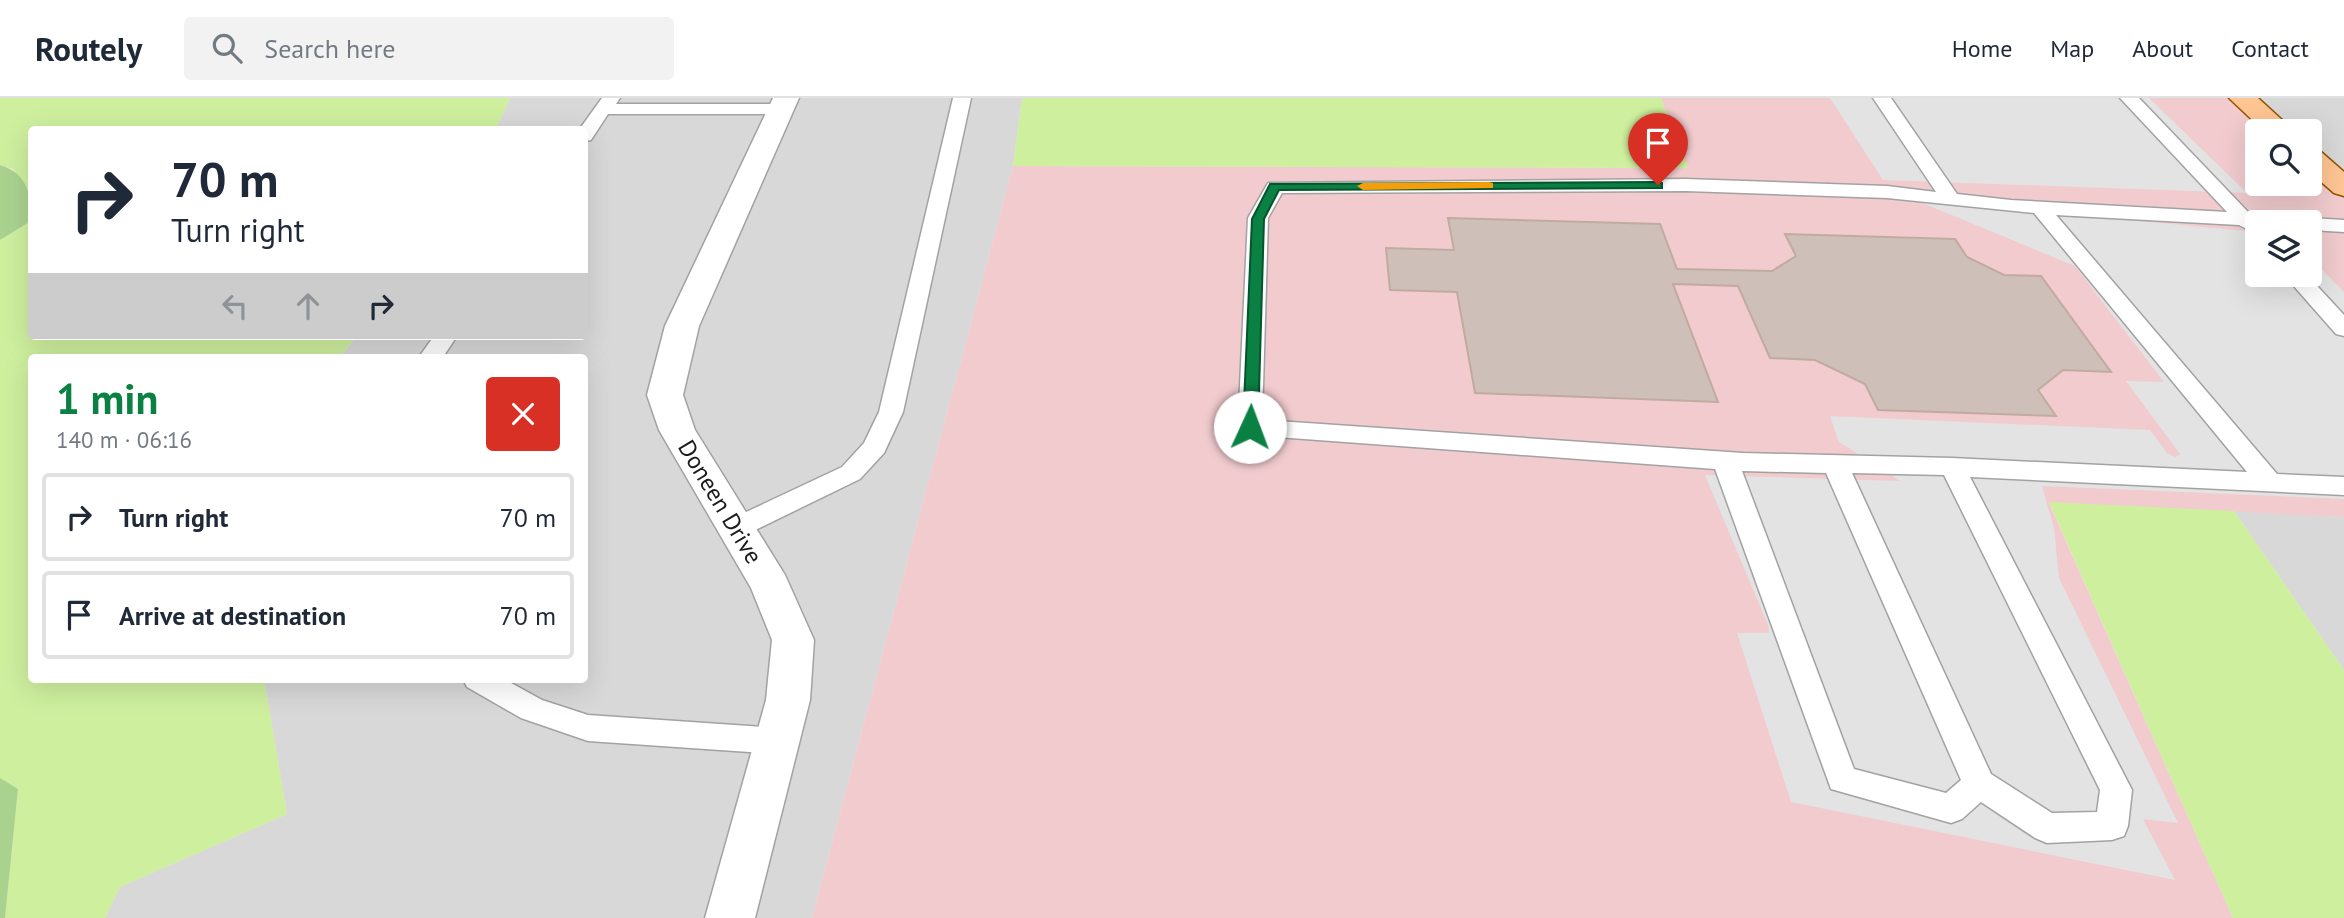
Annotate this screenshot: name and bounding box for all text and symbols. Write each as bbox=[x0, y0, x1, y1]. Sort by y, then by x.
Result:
search box bbox=[184, 17, 674, 80]
text: Routely bbox=[35, 27, 142, 70]
icon: search bbox=[208, 29, 246, 67]
text: Search here bbox=[264, 32, 395, 65]
text: Home bbox=[1952, 33, 2012, 64]
text: Map bbox=[2050, 33, 2094, 64]
text: About bbox=[2132, 33, 2193, 64]
text: Contact bbox=[2231, 33, 2309, 64]
pin bbox=[1628, 113, 1688, 185]
map controls bbox=[2245, 119, 2322, 287]
button: search bbox=[2245, 119, 2322, 196]
icon: arrive bbox=[1639, 124, 1677, 162]
text: 70 m bbox=[171, 147, 278, 211]
icon: right bbox=[56, 154, 147, 245]
text: Turn right bbox=[171, 209, 305, 251]
button: layers bbox=[2245, 210, 2322, 287]
icon: left bbox=[216, 287, 254, 325]
icon: ahead bbox=[289, 287, 327, 325]
icon: right bbox=[362, 287, 400, 325]
text: 1 min bbox=[56, 371, 158, 426]
button: close bbox=[486, 377, 560, 451]
position arrow bbox=[1213, 390, 1287, 464]
text: 140 m · 06:16 bbox=[56, 425, 192, 454]
street label: Doneen Drive bbox=[671, 434, 770, 569]
icon: right bbox=[60, 498, 98, 536]
text: Turn right bbox=[119, 501, 228, 534]
text: 70 m bbox=[500, 501, 556, 534]
icon: arrive bbox=[60, 596, 98, 634]
text: Arrive at destination bbox=[119, 599, 346, 632]
text: 70 m bbox=[500, 599, 556, 632]

